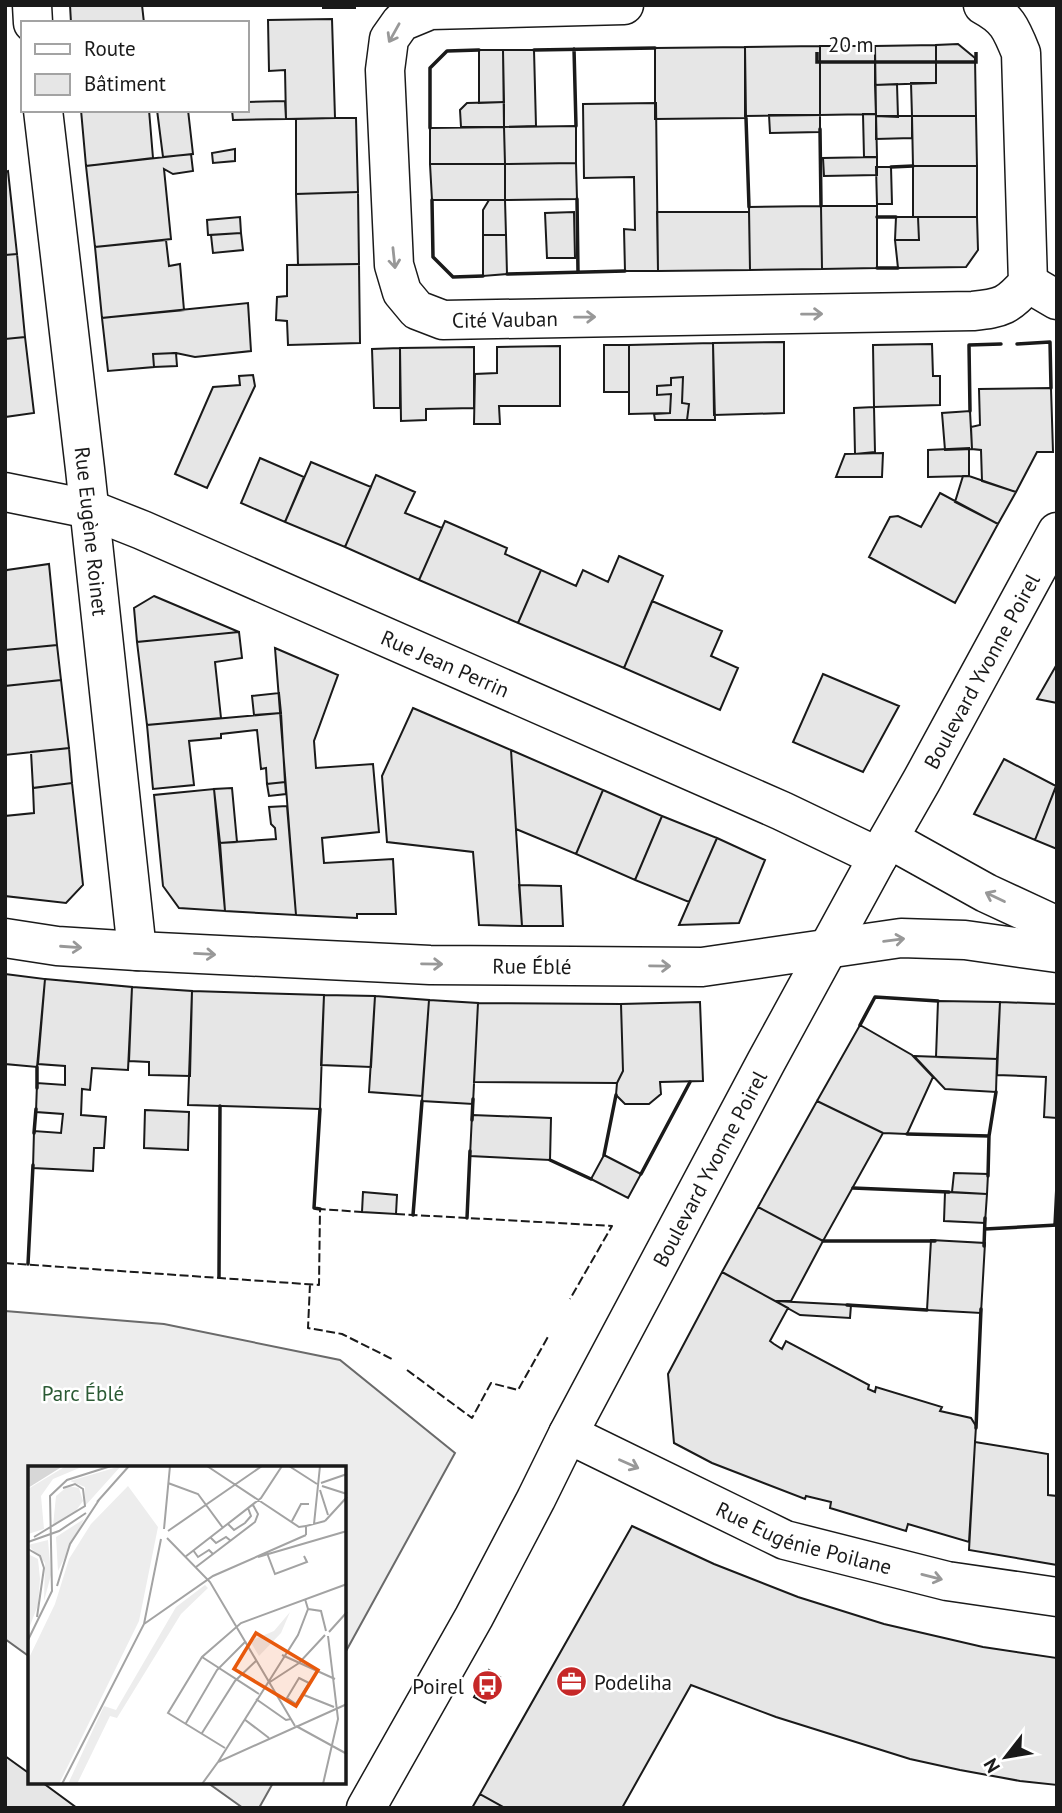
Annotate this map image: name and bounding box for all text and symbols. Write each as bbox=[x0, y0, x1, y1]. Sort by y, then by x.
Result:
legend bbox=[21, 21, 248, 112]
scale bar bbox=[817, 21, 976, 65]
one-way arrow bbox=[387, 23, 401, 43]
text: 20 m bbox=[828, 31, 874, 58]
text: Route bbox=[84, 35, 136, 62]
text: Bâtiment bbox=[84, 70, 166, 97]
one-way arrow bbox=[388, 247, 401, 269]
street label: Cité Vauban bbox=[452, 305, 558, 333]
one-way arrow bbox=[800, 307, 823, 321]
one-way arrow bbox=[573, 311, 596, 324]
street label: Rue Eugène Roinet bbox=[69, 445, 114, 617]
street label: Boulevard Yvonne Poirel bbox=[917, 569, 1045, 773]
street label: Rue Jean Perrin bbox=[377, 623, 514, 703]
one-way arrow bbox=[985, 890, 1006, 903]
one-way arrow bbox=[882, 933, 905, 946]
one-way arrow bbox=[59, 940, 82, 953]
one-way arrow bbox=[193, 947, 216, 960]
street label: Rue Éblé bbox=[492, 952, 572, 980]
one-way arrow bbox=[421, 958, 444, 971]
one-way arrow bbox=[648, 960, 671, 973]
street label: Boulevard Yvonne Poirel bbox=[646, 1066, 773, 1271]
park label: Parc Éblé bbox=[42, 1380, 124, 1407]
one-way arrow bbox=[618, 1458, 639, 1471]
inset map bbox=[28, 1466, 346, 1785]
street label: Rue Eugénie Poilane bbox=[712, 1495, 895, 1580]
one-way arrow bbox=[920, 1571, 943, 1584]
office icon: Podeliha bbox=[554, 1665, 588, 1699]
bus stop icon: Poirel bbox=[470, 1669, 504, 1703]
place label: Podeliha bbox=[594, 1669, 672, 1696]
place label: Poirel bbox=[412, 1673, 464, 1700]
north arrow bbox=[971, 1722, 1041, 1792]
text: N bbox=[978, 1754, 1005, 1777]

